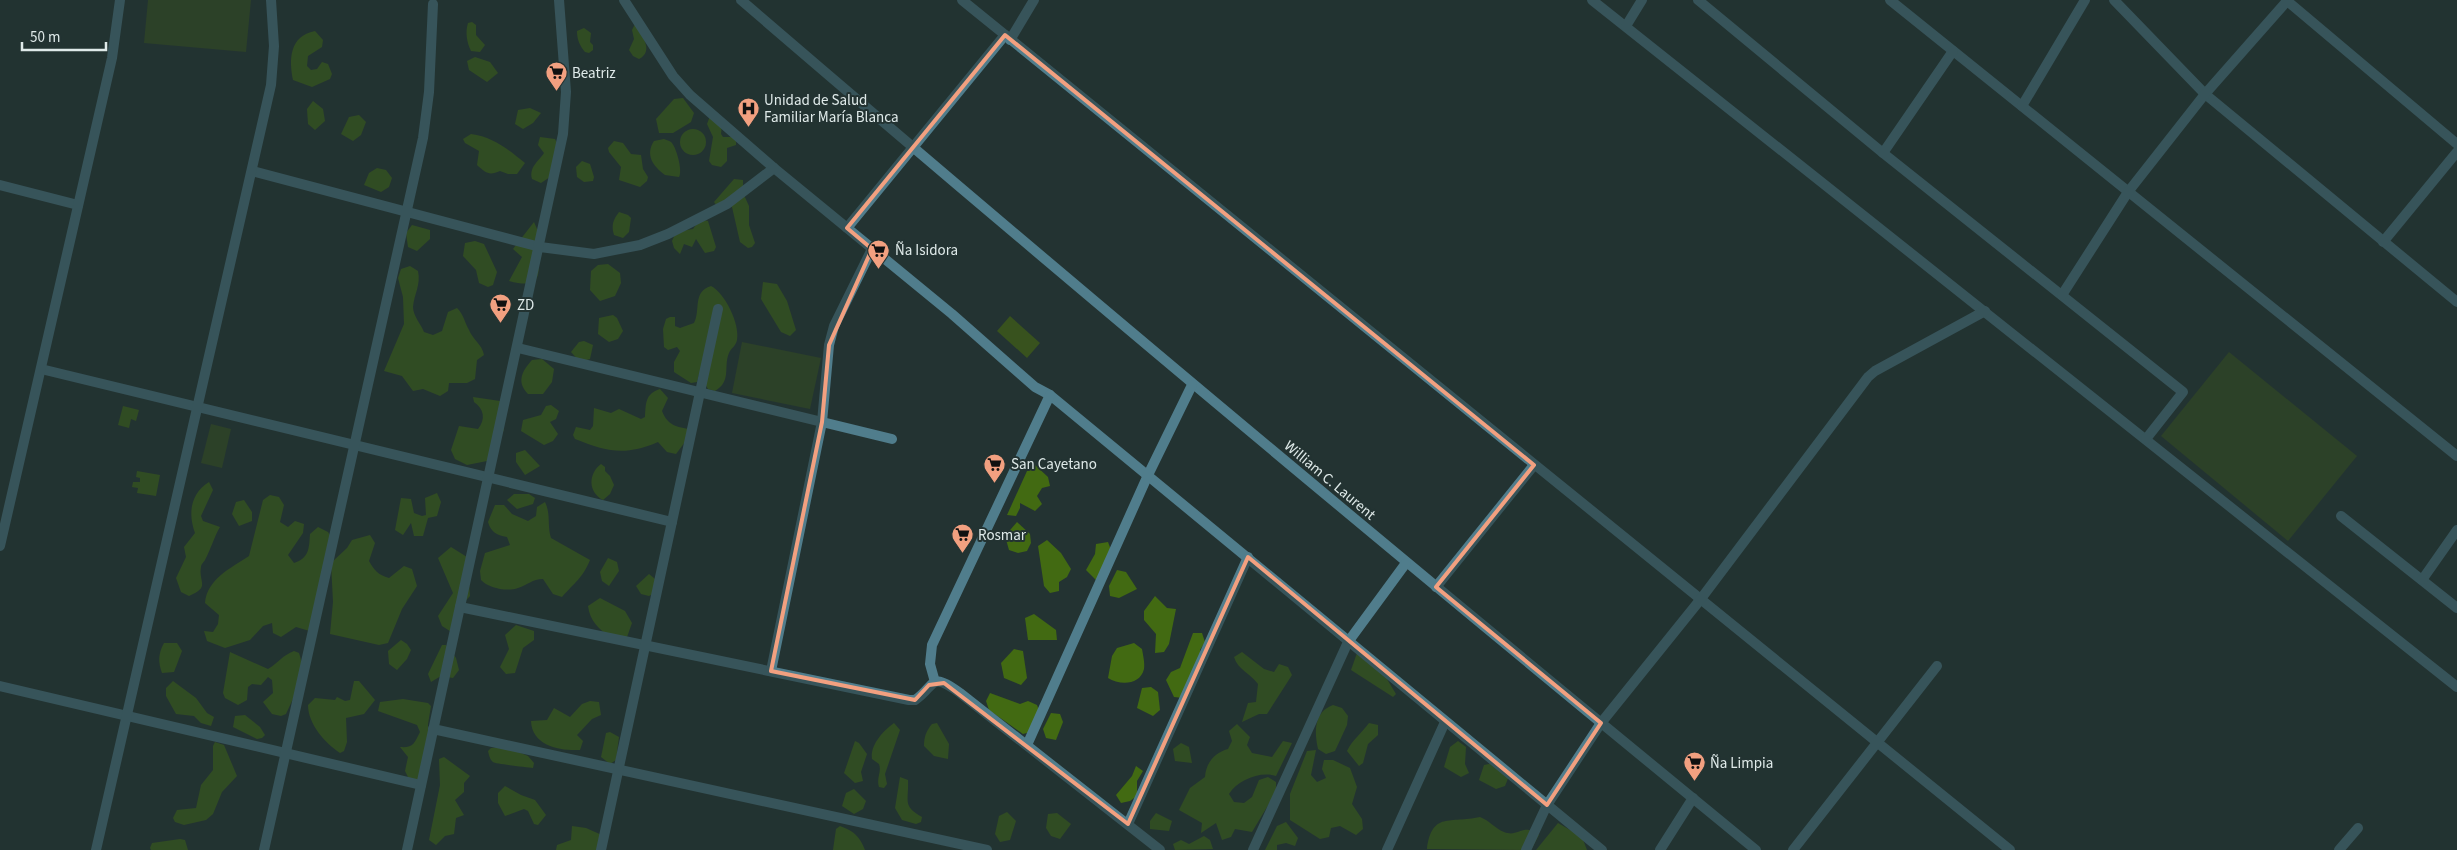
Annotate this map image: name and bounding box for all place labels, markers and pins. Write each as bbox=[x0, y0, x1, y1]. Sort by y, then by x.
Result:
supermarket icon: Beatriz bbox=[544, 61, 568, 92]
place label: Beatriz bbox=[572, 63, 616, 84]
place label: Unidad de Salud Familiar María Blanca bbox=[764, 90, 898, 128]
hospital icon: Unidad de Salud Familiar María Blanca bbox=[736, 97, 760, 128]
supermarket icon: Ña Isidora bbox=[867, 238, 891, 269]
place label: Ña Isidora bbox=[895, 240, 958, 261]
supermarket icon: ZD bbox=[489, 293, 513, 324]
place label: ZD bbox=[517, 295, 534, 316]
supermarket icon: San Cayetano bbox=[983, 452, 1007, 483]
place label: San Cayetano bbox=[1011, 454, 1097, 475]
supermarket icon: Rosmar bbox=[950, 523, 974, 554]
place label: Rosmar bbox=[978, 525, 1027, 546]
supermarket icon: Ña Limpia bbox=[1682, 751, 1706, 782]
place label: Ña Limpia bbox=[1710, 753, 1773, 774]

